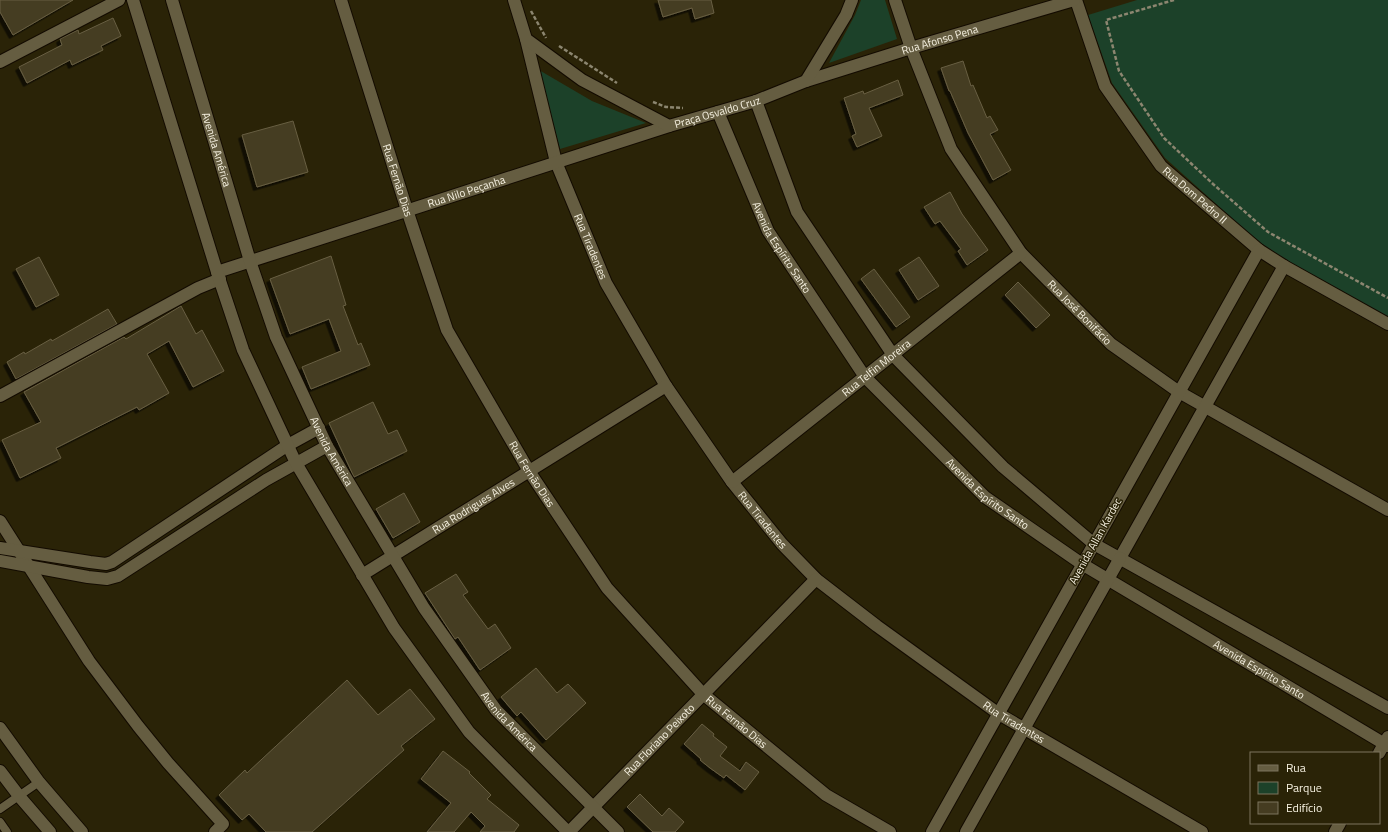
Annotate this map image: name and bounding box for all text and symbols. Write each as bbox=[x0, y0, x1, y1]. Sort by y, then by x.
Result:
street label: Rua Afonso Pena bbox=[899, 21, 980, 59]
street label: Praça Osvaldo Cruz bbox=[673, 92, 763, 132]
street label: Avenida América bbox=[198, 110, 236, 189]
street label: Rua Fernão Dias bbox=[379, 142, 417, 219]
street label: Rua Dom Pedro II bbox=[1159, 163, 1231, 227]
street label: Rua Nilo Peçanha bbox=[425, 171, 508, 212]
street label: Avenida Espírito Santo bbox=[749, 199, 815, 296]
street label: Rua Tiradentes bbox=[570, 211, 612, 282]
street label: Rua José Bonifácio bbox=[1044, 276, 1116, 349]
street label: Rua Telfin Moreira bbox=[838, 335, 914, 400]
street label: Avenida América bbox=[306, 414, 357, 490]
street label: Rua Fernão Dias bbox=[505, 438, 559, 510]
street label: Avenida Espírito Santo bbox=[942, 454, 1032, 533]
street label: Rua Rodrigues Alves bbox=[429, 474, 518, 538]
street label: Rua Tiradentes bbox=[734, 488, 791, 552]
street label: Avenida Allan Kardec bbox=[1065, 495, 1125, 587]
street label: Avenida Espírito Santo bbox=[1210, 636, 1308, 703]
street label: Avenida América bbox=[477, 688, 541, 755]
street label: Rua Fernão Dias bbox=[703, 692, 771, 752]
street label: Rua Tiradentes bbox=[980, 697, 1048, 747]
street label: Rua Floriano Peixoto bbox=[620, 700, 698, 779]
legend bbox=[1250, 752, 1380, 824]
text: Rua bbox=[1286, 758, 1306, 777]
text: Parque bbox=[1286, 778, 1322, 797]
text: Edifício bbox=[1286, 798, 1322, 817]

